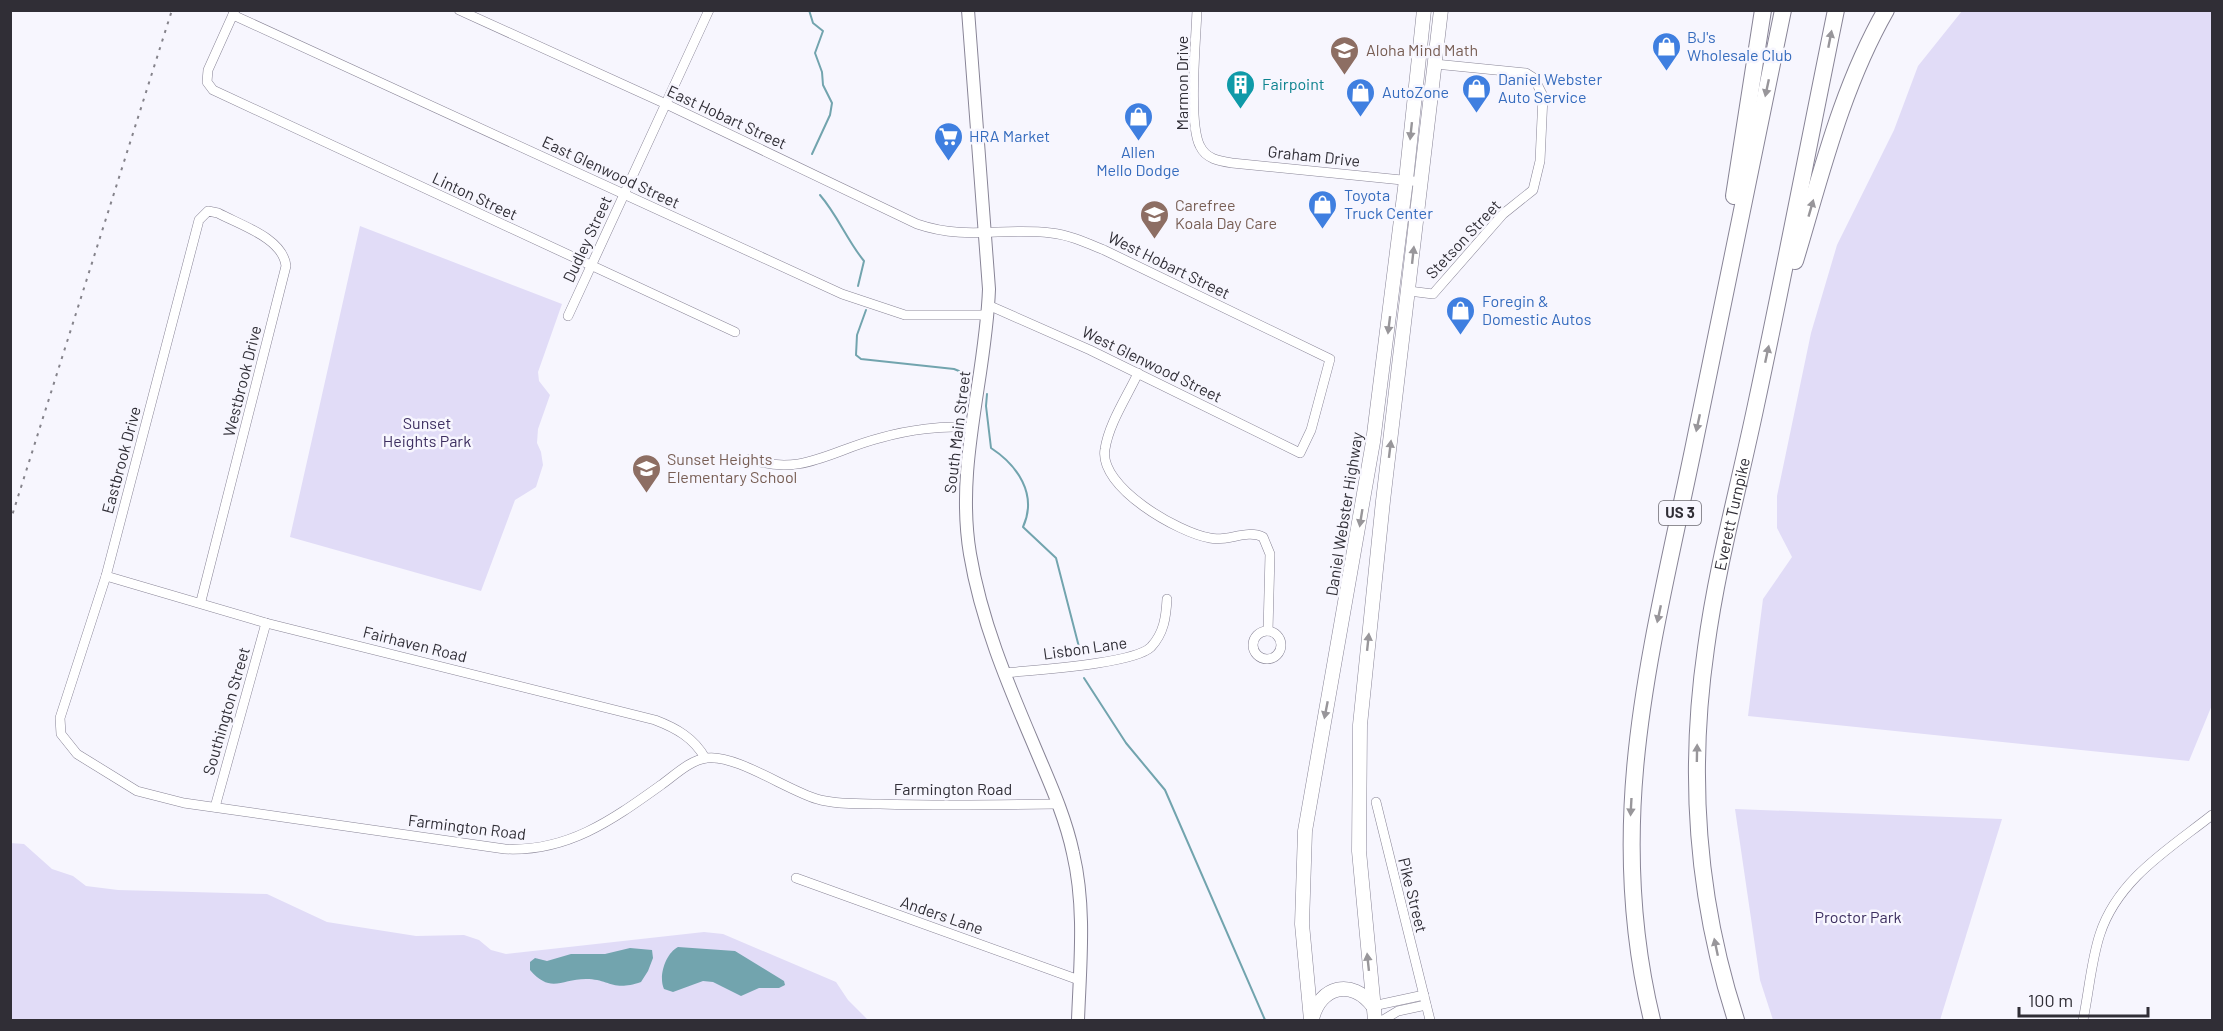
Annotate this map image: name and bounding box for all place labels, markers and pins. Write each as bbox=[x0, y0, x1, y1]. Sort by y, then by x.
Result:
place label: BJ's Wholesale Club bbox=[1687, 27, 1792, 64]
shop icon: BJ's Wholesale Club bbox=[1650, 30, 1682, 72]
school or university icon: Aloha Mind Math bbox=[1329, 34, 1361, 76]
place label: Aloha Mind Math bbox=[1366, 40, 1478, 59]
building icon: Fairpoint bbox=[1225, 68, 1257, 110]
place label: Daniel Webster Auto Service bbox=[1498, 69, 1602, 106]
shop icon: Daniel Webster Auto Service bbox=[1461, 72, 1493, 114]
place label: Fairpoint bbox=[1262, 74, 1325, 93]
shop icon: AutoZone bbox=[1345, 76, 1377, 118]
place label: AutoZone bbox=[1382, 82, 1449, 101]
shop icon: Allen Mello Dodge bbox=[1122, 100, 1154, 142]
supermarket icon: HRA Market bbox=[932, 120, 964, 162]
place label: HRA Market bbox=[969, 126, 1050, 145]
place label: Allen Mello Dodge bbox=[1096, 142, 1180, 179]
place label: Toyota Truck Center bbox=[1344, 185, 1433, 222]
shop icon: Toyota Truck Center bbox=[1307, 188, 1339, 230]
place label: Carefree Koala Day Care bbox=[1175, 195, 1277, 232]
school or university icon: Carefree Koala Day Care bbox=[1138, 198, 1170, 240]
place label: Foregin & Domestic Autos bbox=[1482, 291, 1592, 328]
shop icon: Foregin & Domestic Autos bbox=[1445, 294, 1477, 336]
place label: Sunset Heights Elementary School bbox=[667, 449, 797, 486]
school or university icon: Sunset Heights Elementary School bbox=[630, 452, 662, 494]

